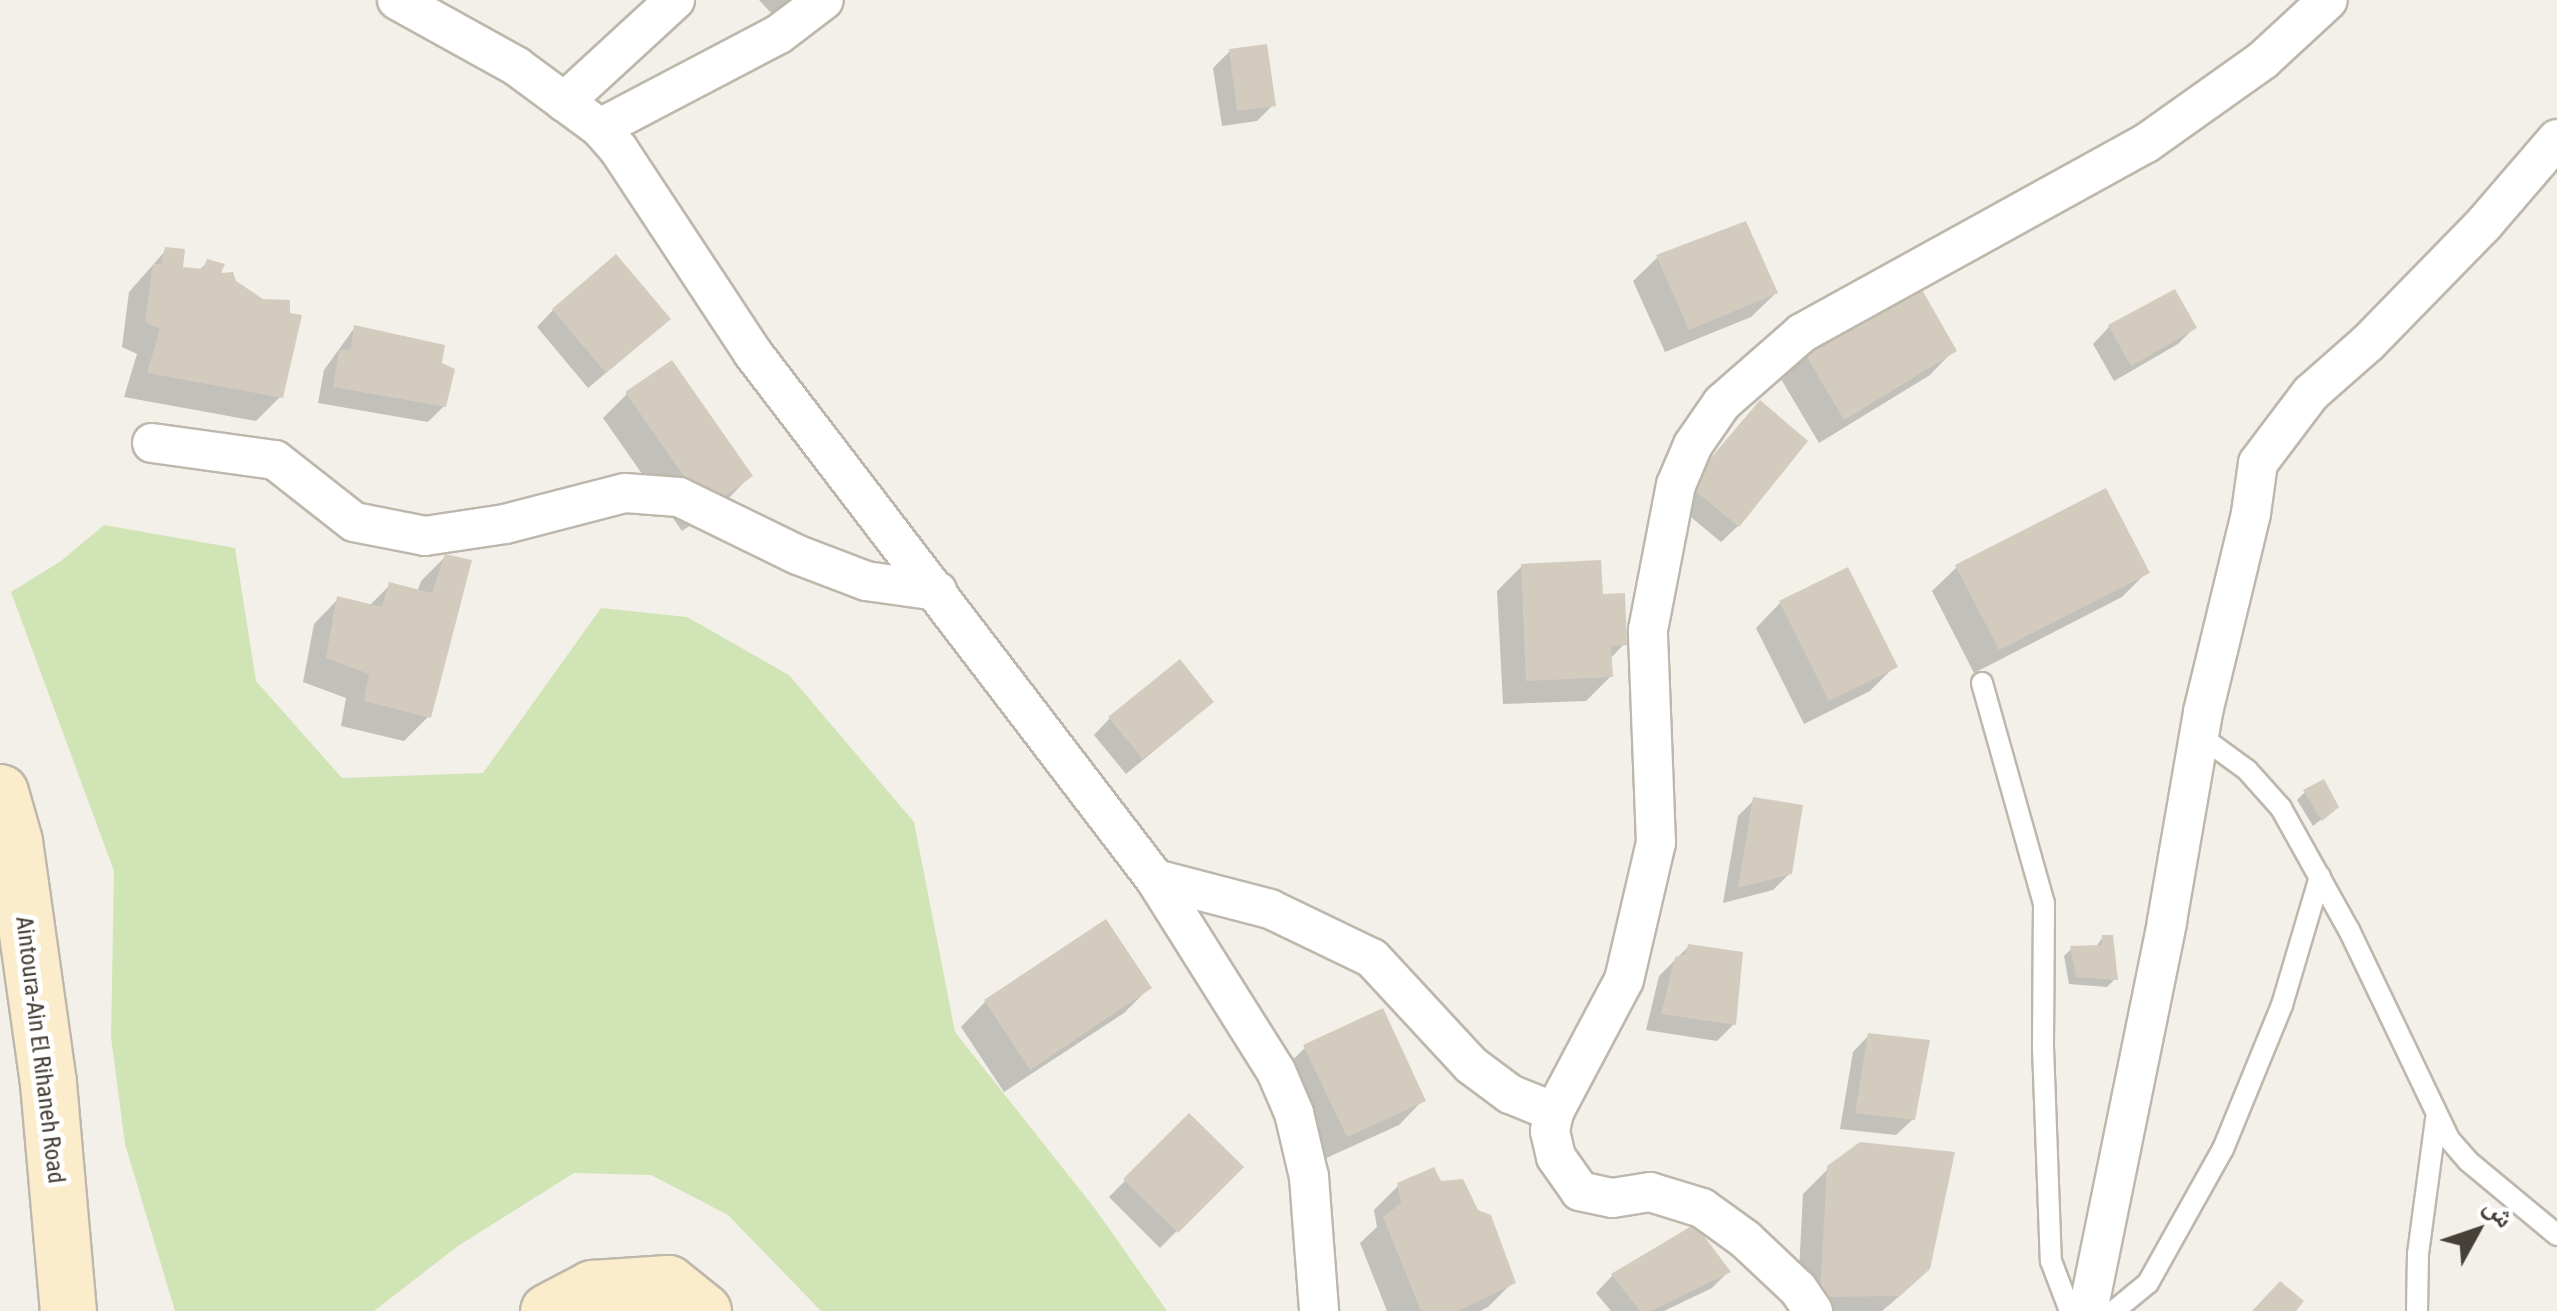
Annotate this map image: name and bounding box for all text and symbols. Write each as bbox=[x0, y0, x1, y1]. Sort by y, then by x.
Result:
street label: Aintoura-Ain El Rihaneh Road bbox=[10, 915, 72, 1185]
north arrow bbox=[2427, 1181, 2527, 1281]
text: ش bbox=[2478, 1190, 2522, 1233]

